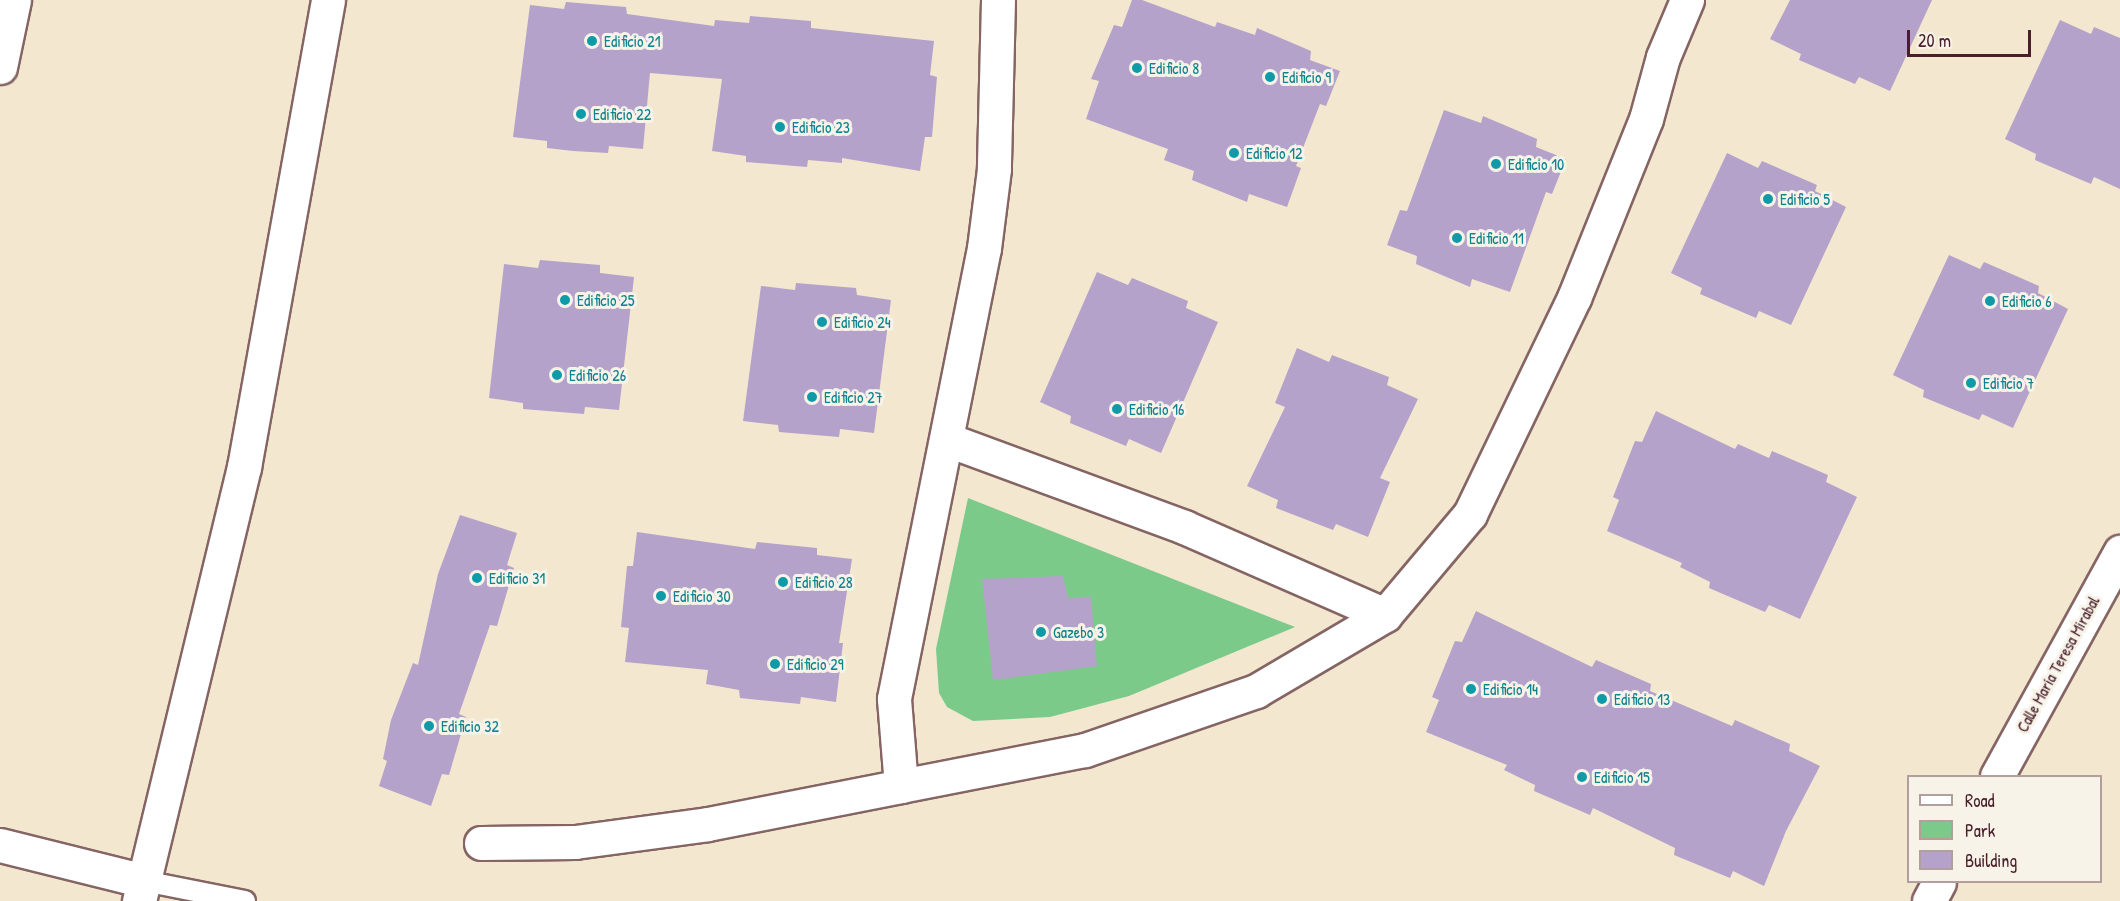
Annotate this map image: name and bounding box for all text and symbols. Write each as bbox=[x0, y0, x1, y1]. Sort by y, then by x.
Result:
scale bar bbox=[1910, 18, 2034, 56]
text: 20 m bbox=[1918, 28, 1951, 53]
place label: Edificio 21 bbox=[604, 31, 661, 51]
marker: Edificio 21 bbox=[585, 34, 599, 48]
place label: Edificio 8 bbox=[1149, 58, 1199, 78]
marker: Edificio 8 bbox=[1130, 61, 1144, 75]
place label: Edificio 9 bbox=[1282, 67, 1331, 87]
marker: Edificio 9 bbox=[1263, 70, 1277, 84]
place label: Edificio 22 bbox=[593, 104, 651, 124]
marker: Edificio 22 bbox=[574, 107, 588, 121]
place label: Edificio 23 bbox=[792, 117, 850, 137]
marker: Edificio 23 bbox=[773, 120, 787, 134]
place label: Edificio 12 bbox=[1246, 143, 1303, 163]
marker: Edificio 12 bbox=[1227, 146, 1241, 160]
place label: Edificio 10 bbox=[1508, 154, 1564, 174]
marker: Edificio 10 bbox=[1489, 157, 1503, 171]
place label: Edificio 5 bbox=[1780, 189, 1830, 209]
marker: Edificio 5 bbox=[1761, 192, 1775, 206]
place label: Edificio 11 bbox=[1469, 228, 1524, 248]
marker: Edificio 11 bbox=[1450, 231, 1464, 245]
place label: Edificio 25 bbox=[577, 290, 634, 310]
place label: Edificio 6 bbox=[2002, 291, 2052, 311]
marker: Edificio 25 bbox=[558, 293, 572, 307]
marker: Edificio 6 bbox=[1983, 294, 1997, 308]
place label: Edificio 24 bbox=[834, 312, 891, 332]
marker: Edificio 24 bbox=[815, 315, 829, 329]
place label: Edificio 26 bbox=[569, 365, 626, 385]
marker: Edificio 26 bbox=[550, 368, 564, 382]
place label: Edificio 7 bbox=[1983, 373, 2034, 393]
marker: Edificio 7 bbox=[1964, 376, 1978, 390]
place label: Edificio 27 bbox=[824, 387, 883, 407]
marker: Edificio 27 bbox=[805, 390, 819, 404]
place label: Edificio 16 bbox=[1129, 399, 1184, 419]
marker: Edificio 16 bbox=[1110, 402, 1124, 416]
place label: Edificio 31 bbox=[489, 568, 545, 588]
marker: Edificio 31 bbox=[470, 571, 484, 585]
place label: Edificio 28 bbox=[795, 572, 853, 592]
marker: Edificio 28 bbox=[776, 575, 790, 589]
place label: Edificio 30 bbox=[673, 586, 731, 606]
marker: Edificio 30 bbox=[654, 589, 668, 603]
street label: Calle María Teresa Mirabal bbox=[2013, 593, 2103, 735]
place label: Gazebo 3 bbox=[1053, 622, 1104, 642]
marker: Gazebo 3 bbox=[1034, 625, 1048, 639]
place label: Edificio 29 bbox=[787, 654, 844, 674]
marker: Edificio 29 bbox=[768, 657, 782, 671]
place label: Edificio 14 bbox=[1483, 679, 1538, 699]
marker: Edificio 14 bbox=[1464, 682, 1478, 696]
place label: Edificio 13 bbox=[1614, 689, 1670, 709]
marker: Edificio 13 bbox=[1595, 692, 1609, 706]
place label: Edificio 32 bbox=[441, 716, 499, 736]
marker: Edificio 32 bbox=[422, 719, 436, 733]
place label: Edificio 15 bbox=[1594, 767, 1650, 787]
marker: Edificio 15 bbox=[1575, 770, 1589, 784]
legend bbox=[1907, 775, 2102, 883]
text: Road bbox=[1965, 788, 1995, 813]
text: Park bbox=[1965, 818, 1995, 843]
text: Building bbox=[1965, 848, 2017, 873]

